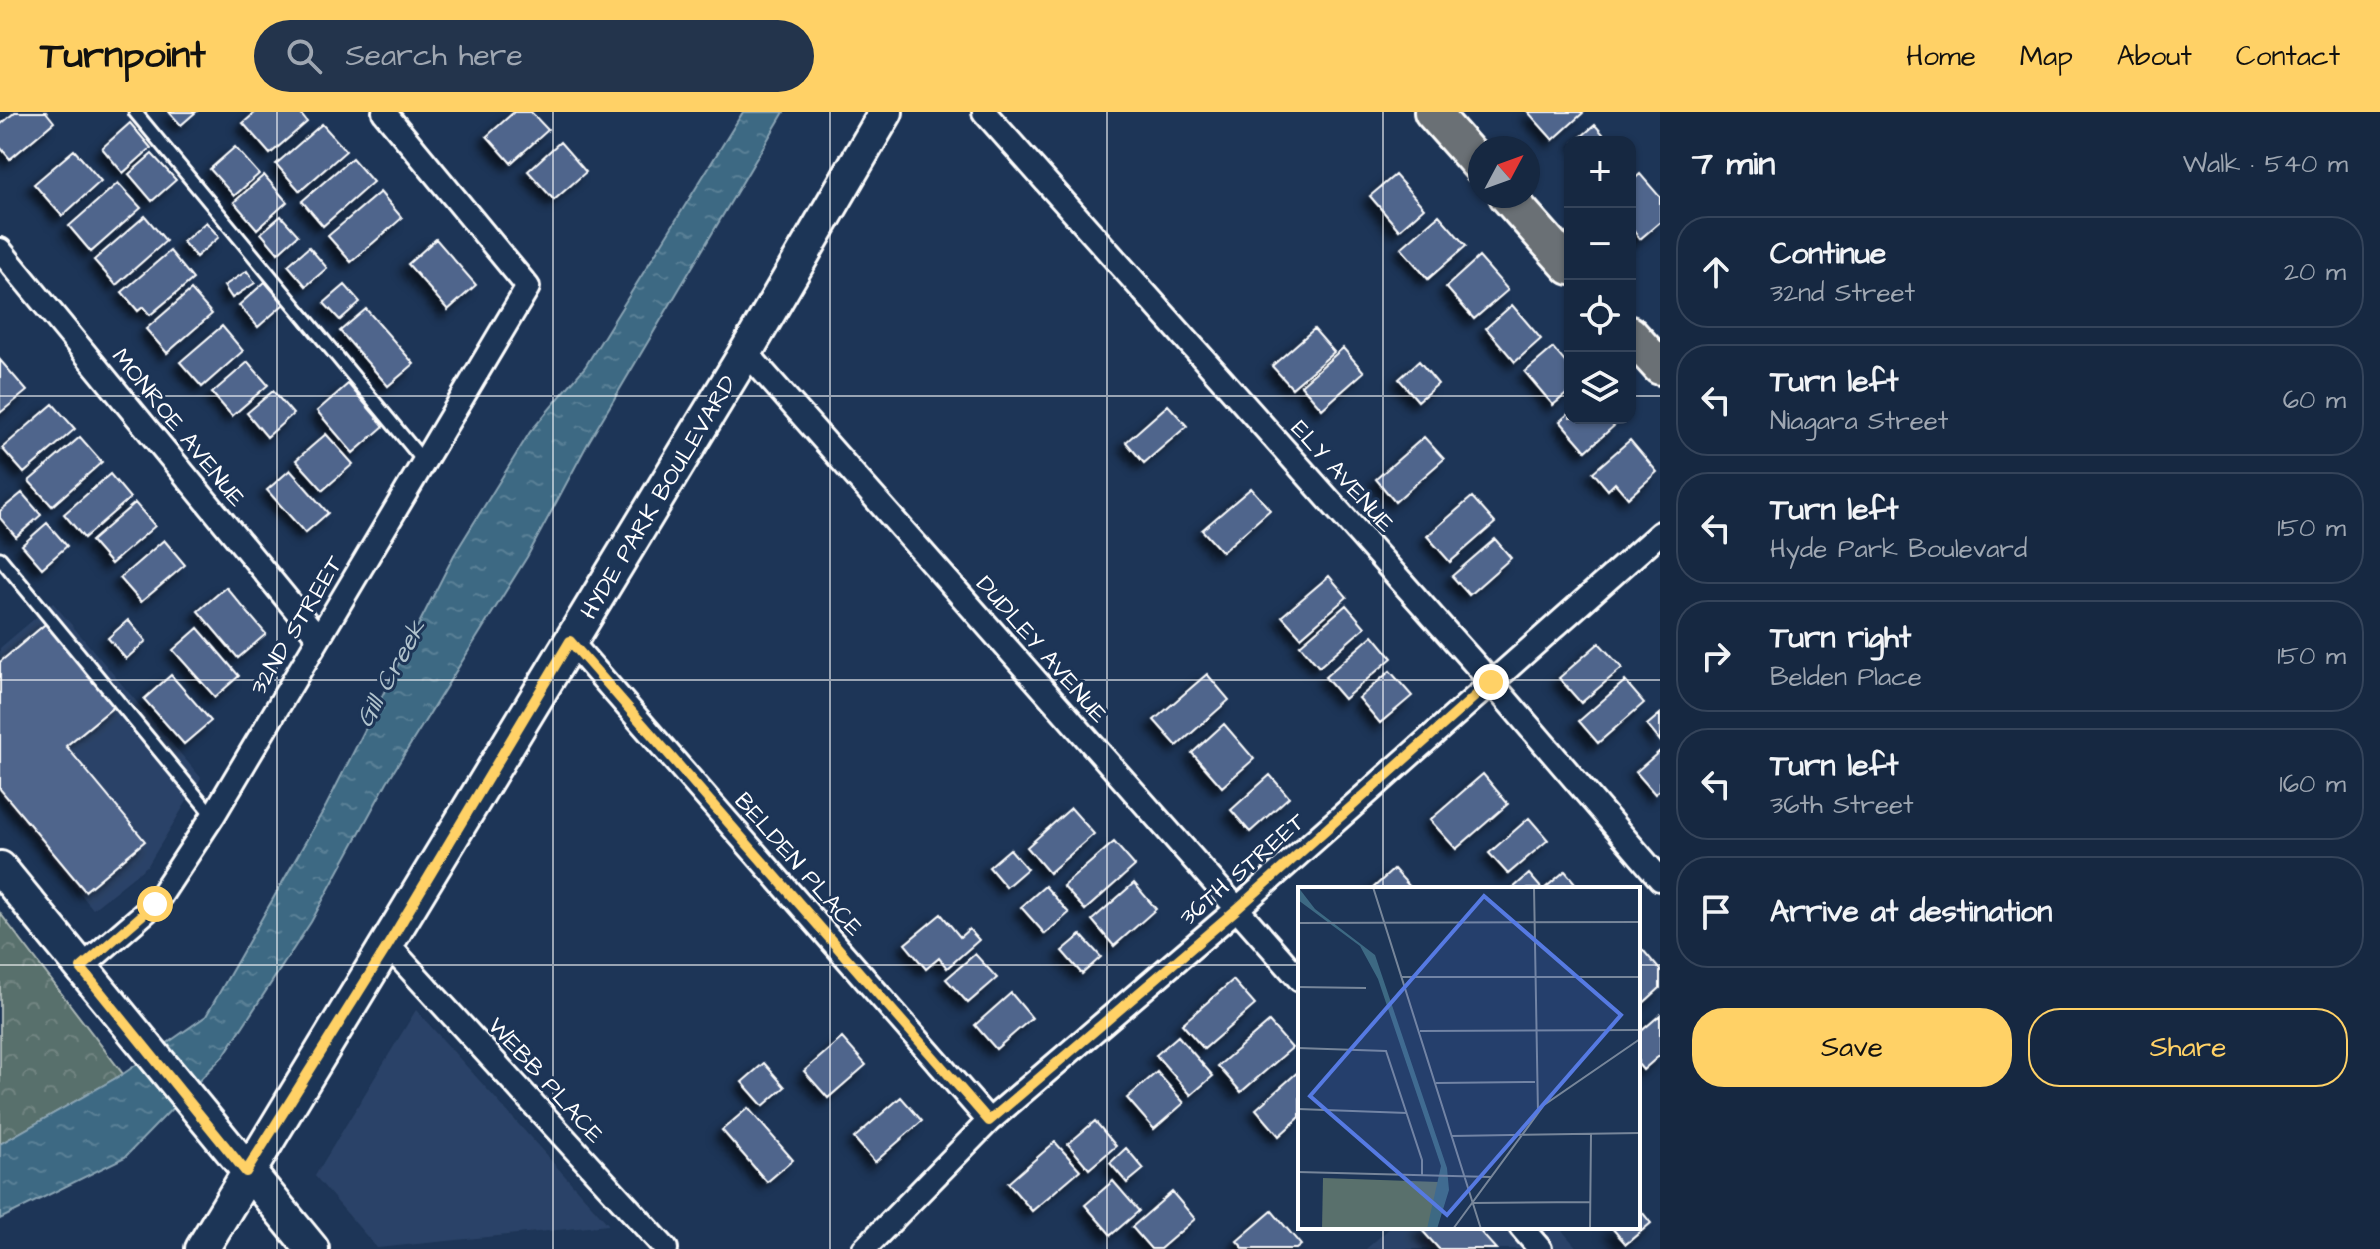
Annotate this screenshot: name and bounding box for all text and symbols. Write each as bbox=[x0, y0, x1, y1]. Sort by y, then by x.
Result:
search box bbox=[254, 20, 814, 92]
text: Turnpoint bbox=[40, 30, 206, 82]
icon: search bbox=[282, 34, 326, 78]
text: Search here bbox=[346, 35, 523, 77]
text: Home bbox=[1906, 37, 1976, 76]
text: Map bbox=[2020, 37, 2073, 76]
text: About bbox=[2117, 37, 2192, 76]
text: Contact bbox=[2236, 37, 2340, 76]
north arrow bbox=[1468, 136, 1540, 208]
map controls bbox=[1564, 136, 1636, 424]
button: + bbox=[1564, 136, 1636, 208]
text: 7 min bbox=[1692, 140, 1775, 188]
text: Walk · 540 m bbox=[2183, 146, 2348, 182]
button: − bbox=[1564, 208, 1636, 280]
text: Continue bbox=[1770, 233, 1886, 275]
icon: ahead bbox=[1694, 250, 1738, 294]
text: 20 m bbox=[2284, 254, 2346, 290]
text: 32nd Street bbox=[1770, 275, 1915, 311]
button: locate bbox=[1564, 280, 1636, 352]
street label: MONROE AVENUE bbox=[104, 341, 253, 514]
button: layers bbox=[1564, 352, 1636, 424]
text: Turn left bbox=[1770, 361, 1898, 403]
street label: HYDE PARK BOULEVARD bbox=[572, 369, 745, 626]
icon: left bbox=[1694, 378, 1738, 422]
text: 60 m bbox=[2283, 382, 2346, 418]
text: Niagara Street bbox=[1770, 403, 1948, 439]
street label: ELY AVENUE bbox=[1283, 413, 1402, 540]
text: Turn left bbox=[1770, 489, 1898, 531]
icon: left bbox=[1694, 506, 1738, 550]
text: 150 m bbox=[2277, 510, 2346, 546]
text: Hyde Park Boulevard bbox=[1770, 531, 2027, 567]
street label: 32ND STREET bbox=[242, 549, 352, 702]
street label: DUDLEY AVENUE bbox=[968, 569, 1115, 731]
water label: Gill Creek bbox=[347, 613, 436, 734]
text: Turn right bbox=[1770, 617, 1911, 659]
icon: right bbox=[1694, 634, 1738, 678]
text: 150 m bbox=[2277, 638, 2346, 674]
text: Belden Place bbox=[1770, 659, 1922, 695]
route end bbox=[1473, 664, 1509, 700]
text: Turn left bbox=[1770, 745, 1898, 787]
icon: left bbox=[1694, 762, 1738, 806]
text: 160 m bbox=[2279, 766, 2346, 802]
street label: BELDEN PLACE bbox=[726, 785, 870, 944]
text: 36th Street bbox=[1770, 787, 1914, 823]
street label: 36TH STREET bbox=[1172, 805, 1313, 934]
route start bbox=[137, 886, 173, 922]
inset map bbox=[1298, 887, 1640, 1229]
icon: arrive bbox=[1694, 890, 1738, 934]
text: Arrive at destination bbox=[1770, 891, 2052, 933]
button: Save bbox=[1692, 1008, 2012, 1087]
button: Share bbox=[2028, 1008, 2348, 1087]
street label: WEBB PLACE bbox=[479, 1010, 611, 1151]

